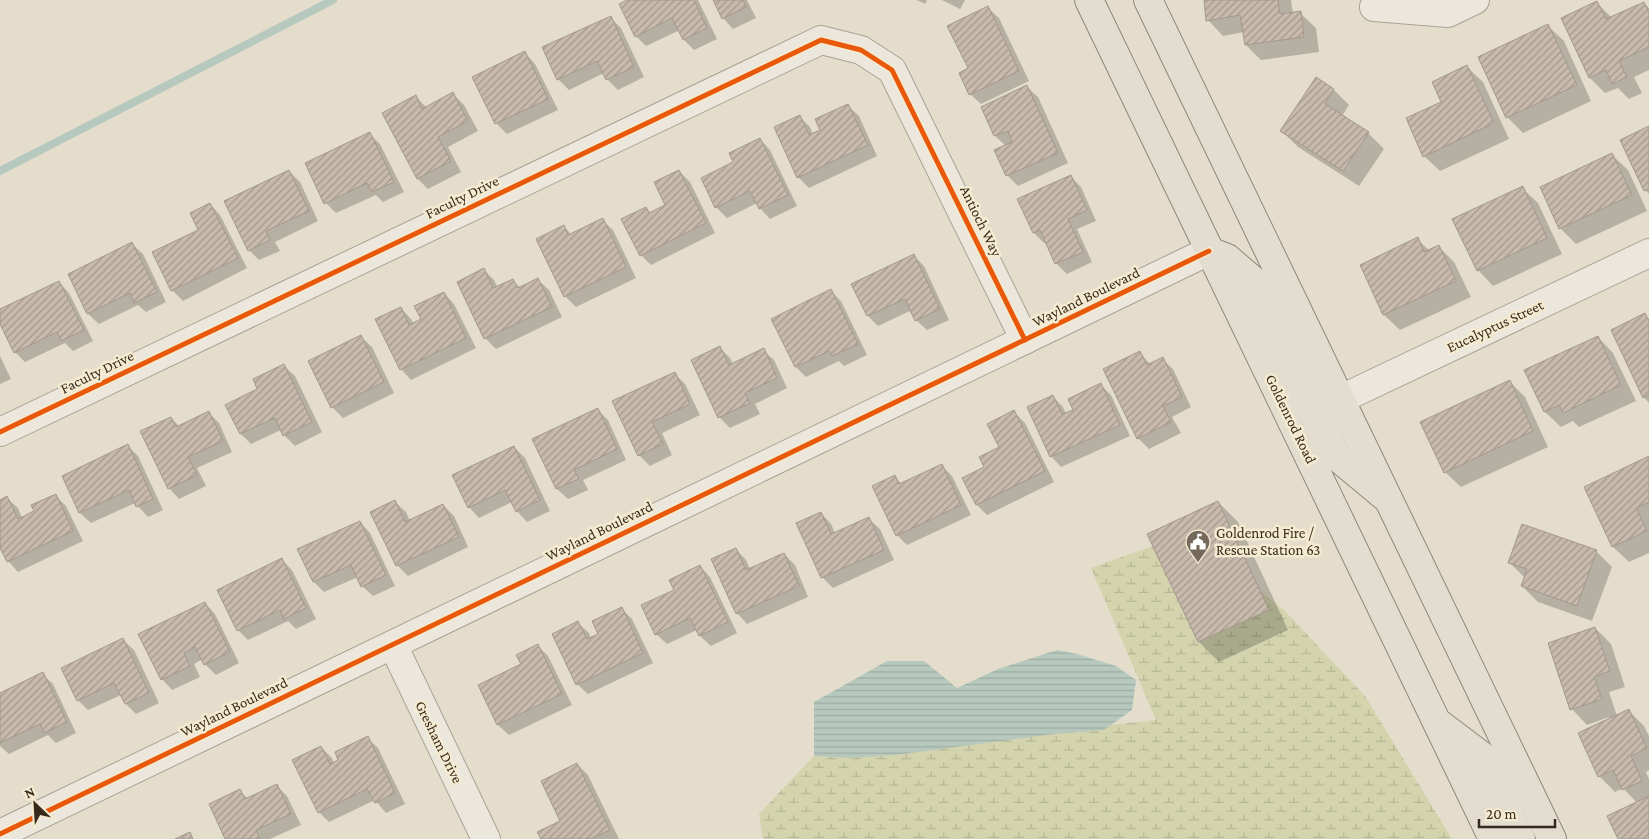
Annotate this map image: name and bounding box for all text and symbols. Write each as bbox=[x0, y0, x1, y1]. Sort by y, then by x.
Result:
street label: Faculty Drive bbox=[423, 172, 502, 222]
street label: Antioch Way bbox=[956, 183, 1005, 260]
street label: Wayland Boulevard bbox=[1030, 264, 1143, 331]
street label: Eucalyptus Street bbox=[1444, 296, 1547, 356]
street label: Faculty Drive bbox=[58, 347, 137, 397]
street label: Goldenrod Road bbox=[1263, 372, 1319, 466]
street label: Wayland Boulevard bbox=[543, 498, 656, 565]
place label: Goldenrod Fire / Rescue Station 63 bbox=[1216, 525, 1320, 558]
public building icon: Goldenrod Fire / Rescue Station 63 bbox=[1185, 529, 1211, 563]
street label: Wayland Boulevard bbox=[178, 674, 291, 741]
street label: Gresham Drive bbox=[412, 698, 466, 786]
north arrow bbox=[10, 779, 60, 829]
text: N bbox=[22, 783, 38, 801]
scale bar bbox=[1479, 796, 1555, 828]
text: 20 m bbox=[1486, 806, 1517, 822]

